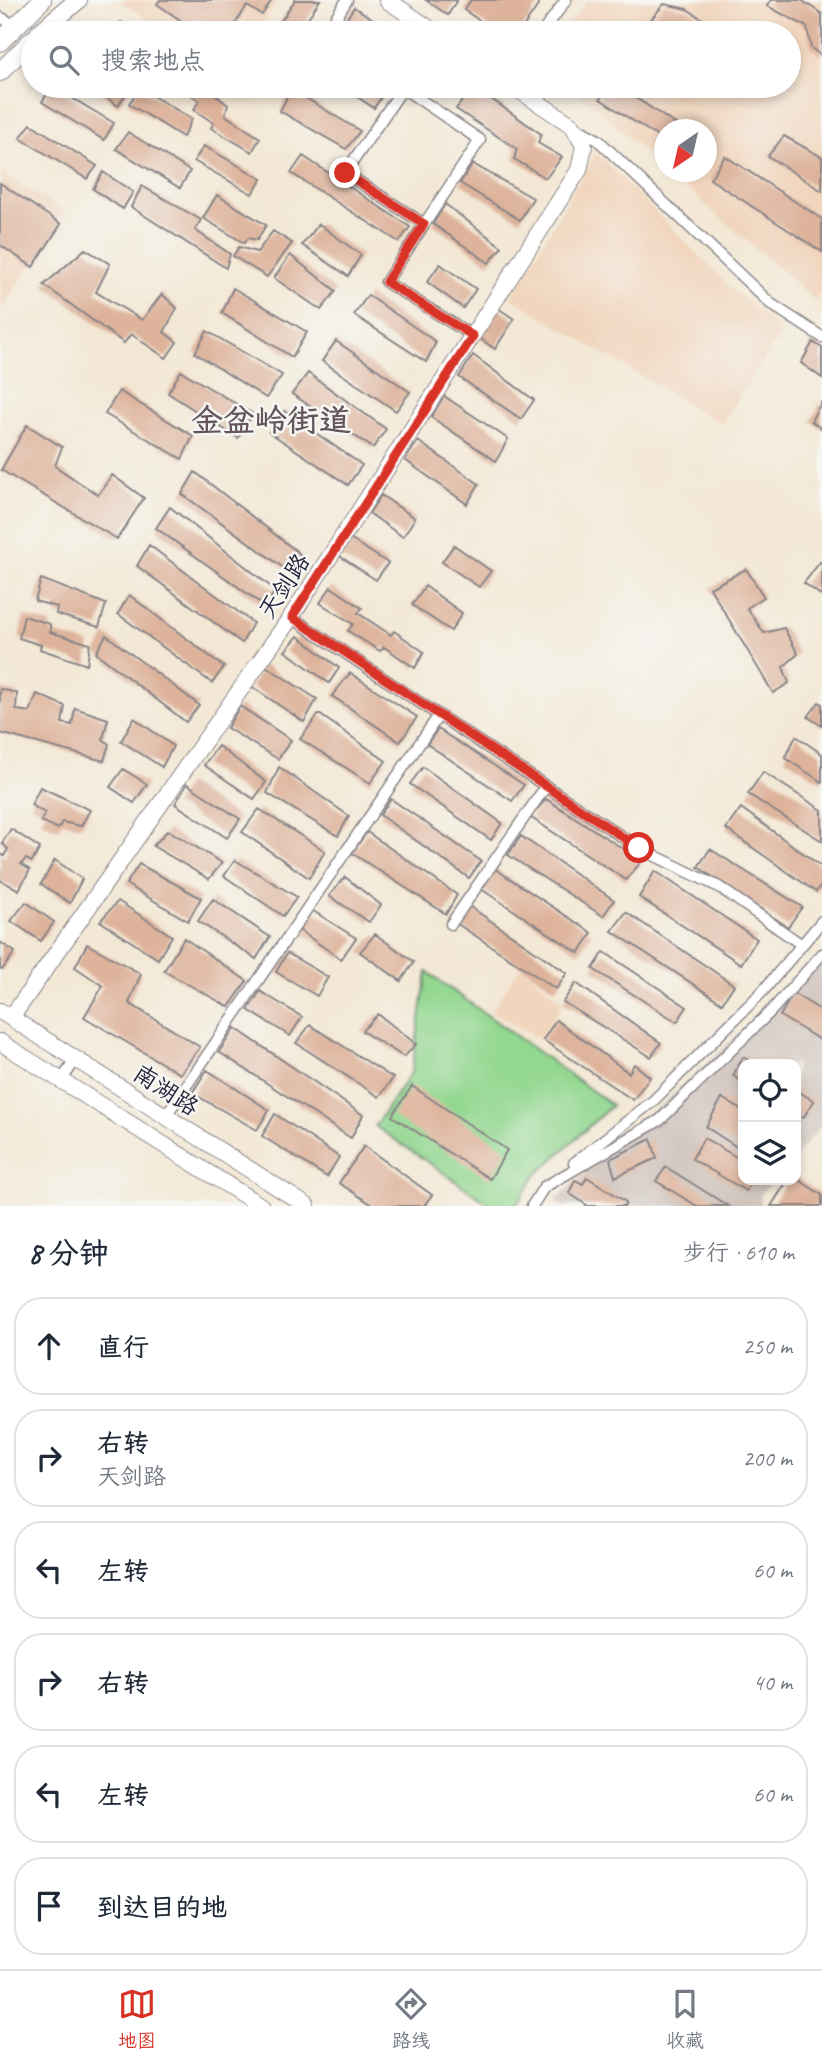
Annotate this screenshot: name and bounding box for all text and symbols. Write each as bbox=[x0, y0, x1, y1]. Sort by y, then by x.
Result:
search box bbox=[21, 21, 801, 98]
icon: search bbox=[45, 41, 83, 79]
text: 搜索地点 bbox=[101, 44, 205, 77]
north arrow bbox=[654, 119, 717, 182]
route end bbox=[329, 157, 360, 188]
district label: 金盆岭街道 bbox=[191, 400, 351, 441]
street label: 天剑路 bbox=[252, 548, 316, 624]
route start bbox=[623, 832, 654, 863]
street label: 南湖路 bbox=[128, 1058, 204, 1122]
map controls bbox=[738, 1059, 801, 1185]
button: locate bbox=[738, 1059, 801, 1122]
button: layers bbox=[738, 1122, 801, 1185]
text: 8 分钟 bbox=[28, 1234, 109, 1272]
text: 步行 · 610 m bbox=[683, 1238, 794, 1267]
icon: ahead bbox=[30, 1327, 68, 1365]
text: 直行 bbox=[97, 1331, 149, 1364]
text: 250 m bbox=[743, 1332, 792, 1361]
text: 右转 bbox=[97, 1427, 149, 1460]
icon: right bbox=[30, 1439, 68, 1477]
text: 200 m bbox=[743, 1444, 792, 1473]
text: 天剑路 bbox=[97, 1462, 166, 1491]
icon: left bbox=[30, 1551, 68, 1589]
text: 左转 bbox=[97, 1555, 149, 1588]
text: 60 m bbox=[753, 1556, 792, 1585]
icon: right bbox=[30, 1663, 68, 1701]
text: 右转 bbox=[97, 1667, 149, 1700]
text: 40 m bbox=[753, 1668, 792, 1697]
icon: left bbox=[30, 1775, 68, 1813]
text: 左转 bbox=[97, 1779, 149, 1812]
text: 60 m bbox=[753, 1780, 792, 1809]
icon: arrive bbox=[30, 1887, 68, 1925]
text: 到达目的地 bbox=[97, 1891, 227, 1924]
tab: 地图 bbox=[118, 1985, 156, 2053]
tab: 路线 bbox=[392, 1985, 430, 2053]
tab: 收藏 bbox=[666, 1985, 704, 2053]

